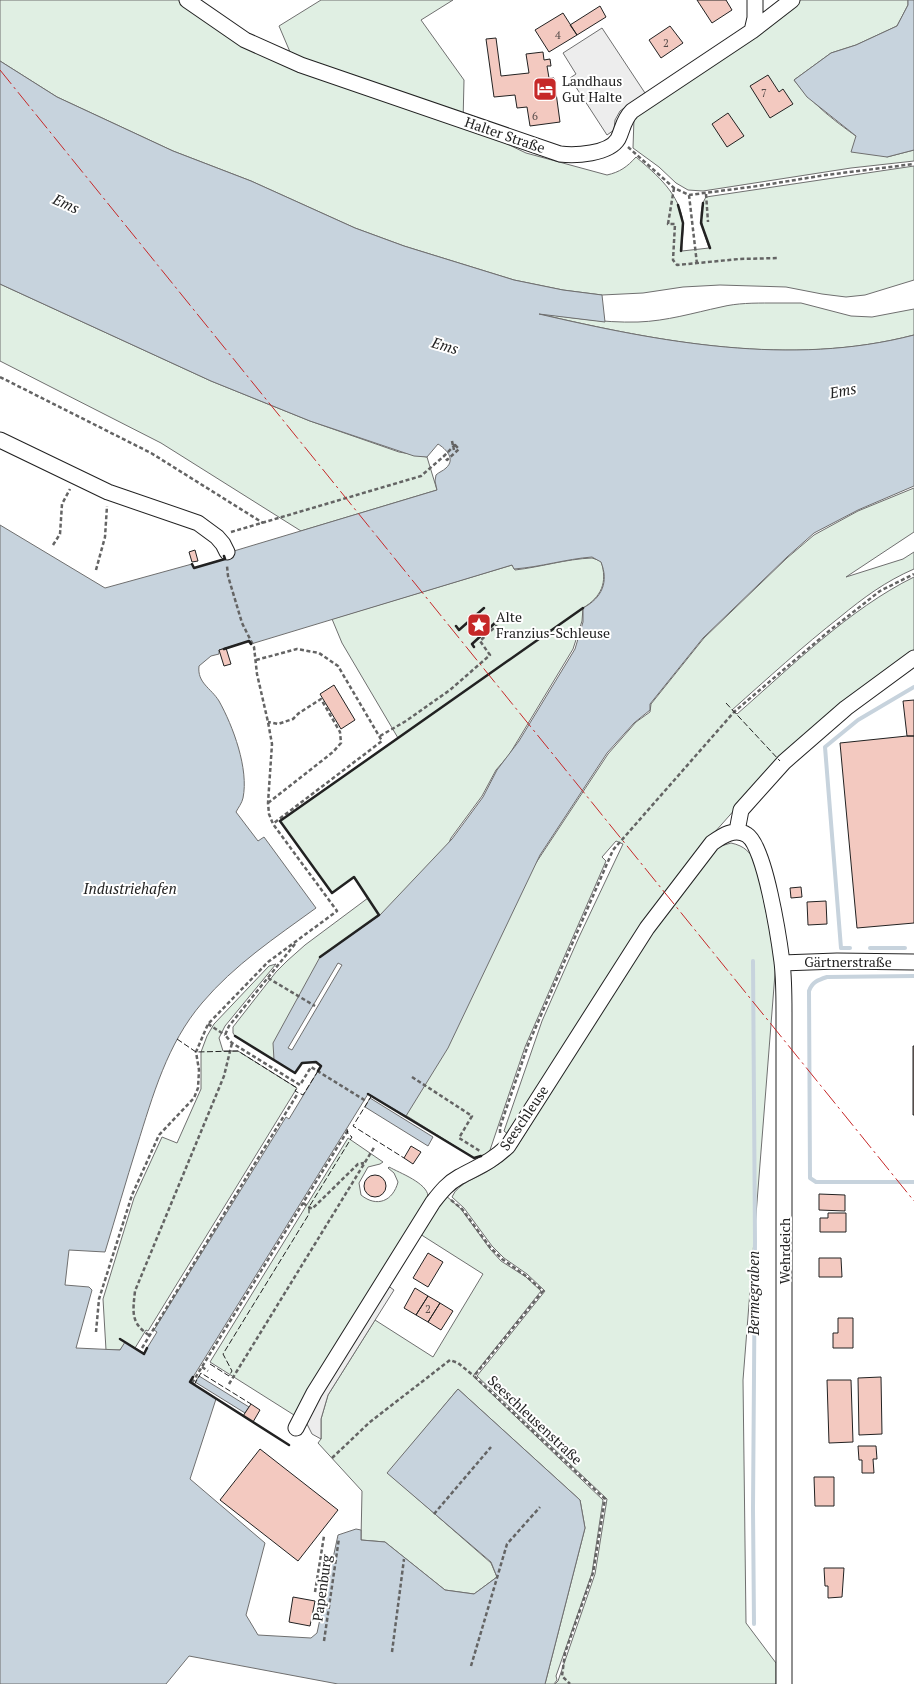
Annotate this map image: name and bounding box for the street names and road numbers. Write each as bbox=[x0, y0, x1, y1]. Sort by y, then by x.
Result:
street label: Halter Straße bbox=[463, 112, 548, 157]
street label: Gärtnerstraße bbox=[804, 952, 892, 971]
street label: Seeschleuse bbox=[495, 1081, 552, 1154]
street label: Wehrdeich bbox=[775, 1218, 794, 1284]
street label: Seeschleusenstraße bbox=[484, 1371, 587, 1468]
street label: Papenburg bbox=[307, 1553, 336, 1622]

